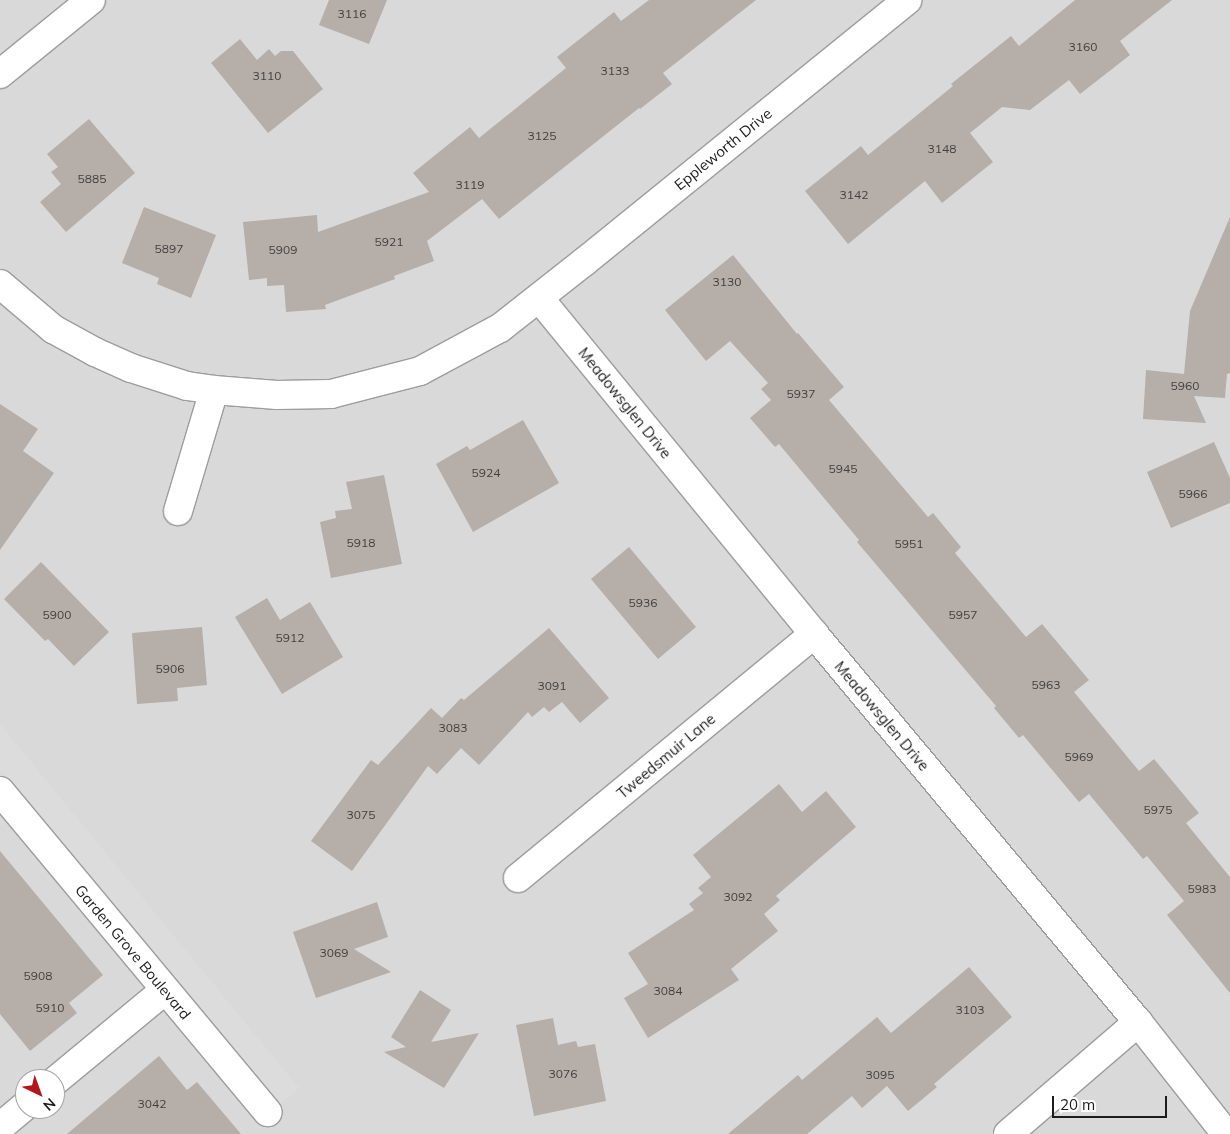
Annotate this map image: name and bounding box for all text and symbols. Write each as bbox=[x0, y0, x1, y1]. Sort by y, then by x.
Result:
house number: 3116 bbox=[338, 7, 366, 21]
house number: 3160 bbox=[1069, 40, 1097, 54]
house number: 3133 bbox=[601, 64, 629, 78]
house number: 3110 bbox=[253, 69, 281, 83]
street label: Eppleworth Drive bbox=[671, 104, 775, 194]
house number: 3125 bbox=[528, 129, 556, 143]
house number: 3148 bbox=[928, 142, 956, 156]
house number: 5885 bbox=[78, 172, 106, 186]
house number: 3119 bbox=[456, 178, 484, 192]
house number: 3142 bbox=[840, 188, 868, 202]
house number: 5921 bbox=[375, 235, 403, 249]
house number: 5897 bbox=[155, 242, 183, 256]
house number: 5909 bbox=[269, 243, 297, 257]
house number: 3130 bbox=[713, 275, 741, 289]
street label: Meadowsglen Drive bbox=[575, 344, 675, 462]
house number: 5960 bbox=[1171, 379, 1199, 393]
house number: 5937 bbox=[787, 387, 815, 401]
house number: 5945 bbox=[829, 462, 857, 476]
house number: 5924 bbox=[472, 466, 500, 480]
house number: 5966 bbox=[1179, 487, 1207, 501]
house number: 5918 bbox=[347, 536, 375, 550]
house number: 5951 bbox=[895, 537, 923, 551]
house number: 5936 bbox=[629, 596, 657, 610]
house number: 5900 bbox=[43, 608, 71, 622]
house number: 5957 bbox=[949, 608, 977, 622]
house number: 5912 bbox=[276, 631, 304, 645]
street label: Meadowsglen Drive bbox=[831, 658, 933, 774]
house number: 5906 bbox=[156, 662, 184, 676]
house number: 5963 bbox=[1032, 678, 1060, 692]
house number: 3091 bbox=[538, 679, 566, 693]
street label: Tweedsmuir Lane bbox=[613, 710, 719, 802]
house number: 3083 bbox=[439, 721, 467, 735]
house number: 5969 bbox=[1065, 750, 1093, 764]
house number: 5975 bbox=[1144, 803, 1172, 817]
house number: 3075 bbox=[347, 808, 375, 822]
street label: Garden Grove Boulevard bbox=[71, 881, 195, 1023]
house number: 5983 bbox=[1188, 882, 1216, 896]
house number: 3092 bbox=[724, 890, 752, 904]
house number: 3069 bbox=[320, 946, 348, 960]
house number: 5908 bbox=[24, 969, 52, 983]
house number: 3084 bbox=[654, 984, 682, 998]
house number: 5910 bbox=[36, 1001, 64, 1015]
house number: 3103 bbox=[956, 1003, 984, 1017]
house number: 3076 bbox=[549, 1067, 577, 1081]
house number: 3095 bbox=[866, 1068, 894, 1082]
north arrow bbox=[15, 1069, 65, 1119]
scale bar bbox=[1055, 1086, 1170, 1118]
text: N bbox=[39, 1094, 59, 1115]
text: 20 m bbox=[1060, 1095, 1095, 1114]
house number: 3042 bbox=[138, 1097, 166, 1111]

